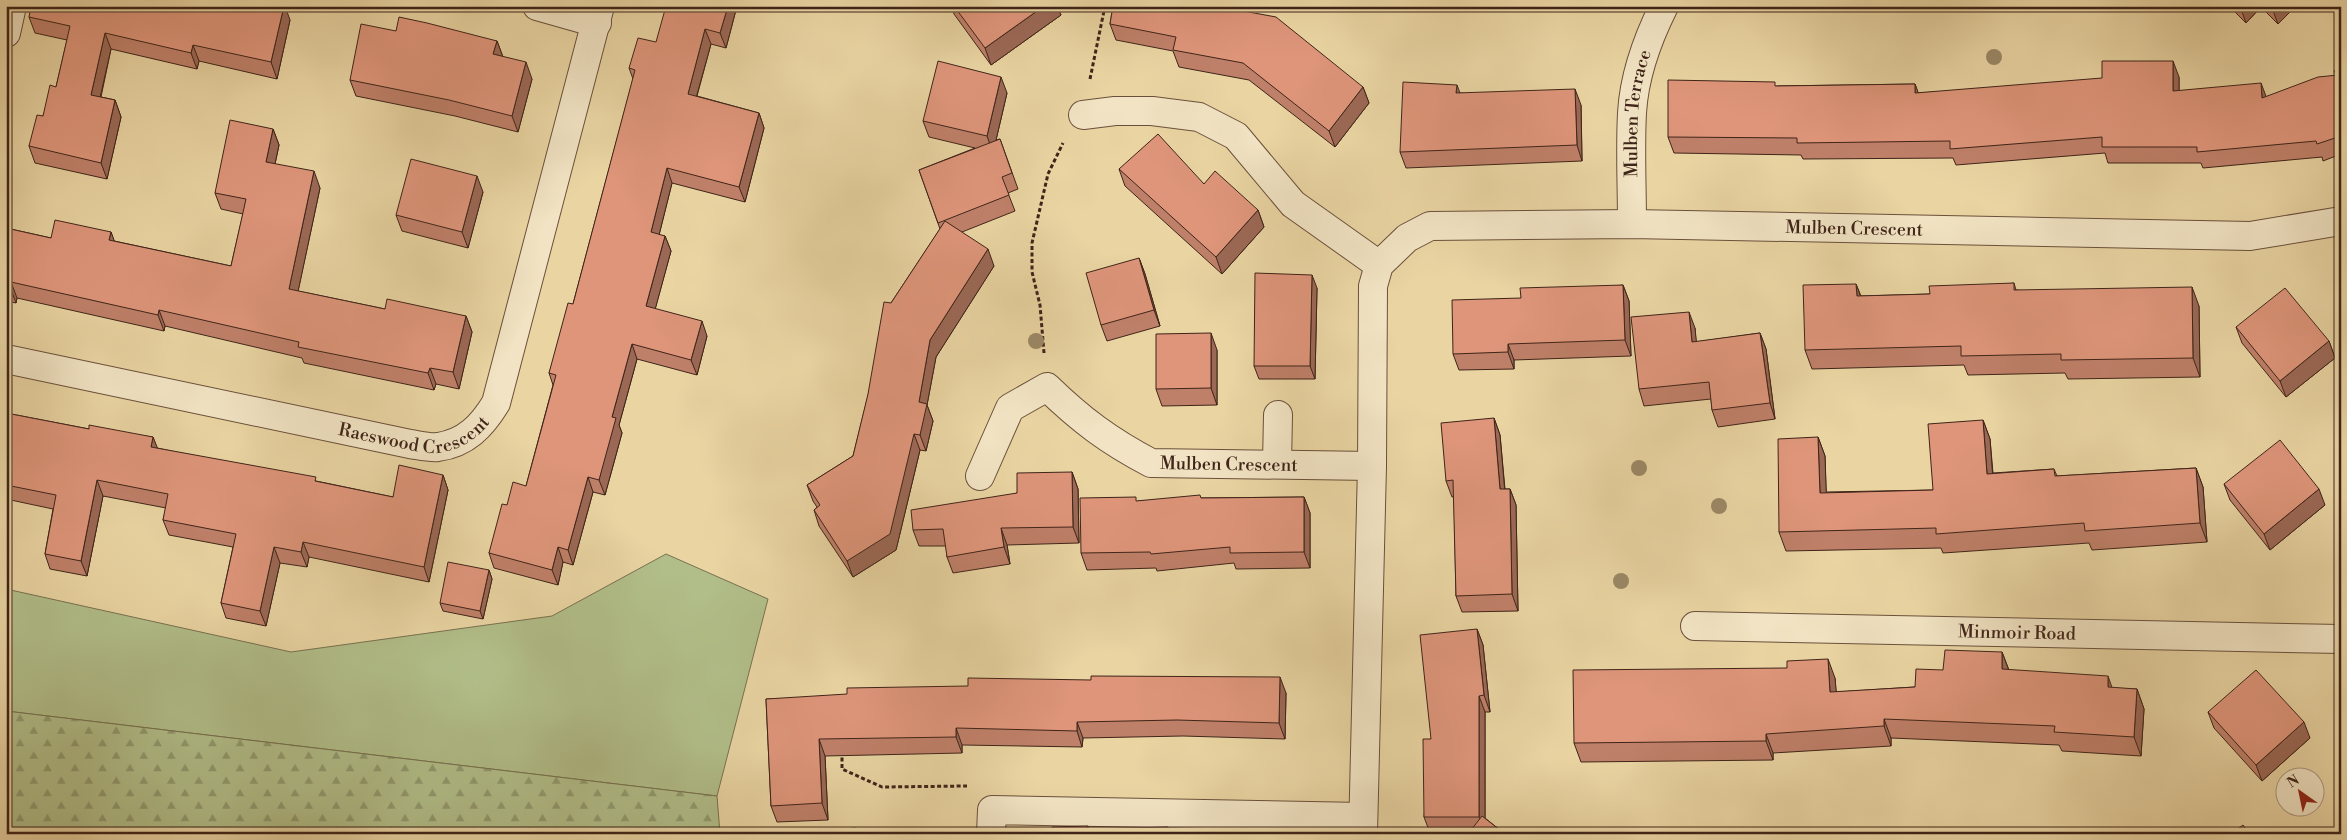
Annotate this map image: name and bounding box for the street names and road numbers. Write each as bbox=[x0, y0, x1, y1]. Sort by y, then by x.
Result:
street label: Mulben Terrace bbox=[1620, 47, 1656, 177]
street label: Mulben Crescent bbox=[1785, 215, 1924, 241]
street label: Raeswood Crescent bbox=[336, 411, 495, 459]
street label: Mulben Crescent bbox=[1160, 452, 1298, 476]
street label: Minmoir Road bbox=[1958, 620, 2077, 645]

